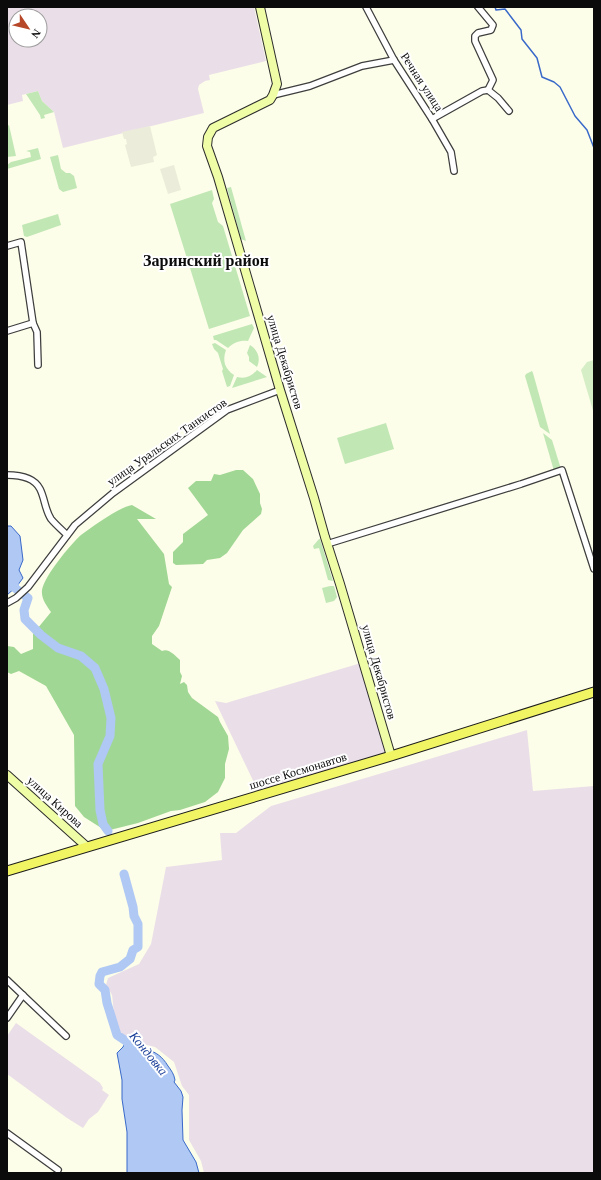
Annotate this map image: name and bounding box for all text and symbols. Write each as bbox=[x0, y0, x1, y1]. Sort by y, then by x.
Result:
north arrow bbox=[8, 8, 48, 48]
text: N bbox=[29, 27, 43, 40]
street label: Речная улица bbox=[398, 50, 447, 115]
district label: Заринский район bbox=[143, 252, 269, 270]
street label: улица Декабристов bbox=[264, 313, 306, 411]
street label: улица Уральских Танкистов bbox=[105, 395, 230, 489]
street label: улица Декабристов bbox=[359, 623, 399, 721]
street label: шоссе Космонавтов bbox=[248, 749, 349, 792]
street label: улица Кирова bbox=[24, 773, 86, 831]
water label: Кондовка bbox=[126, 1028, 171, 1079]

